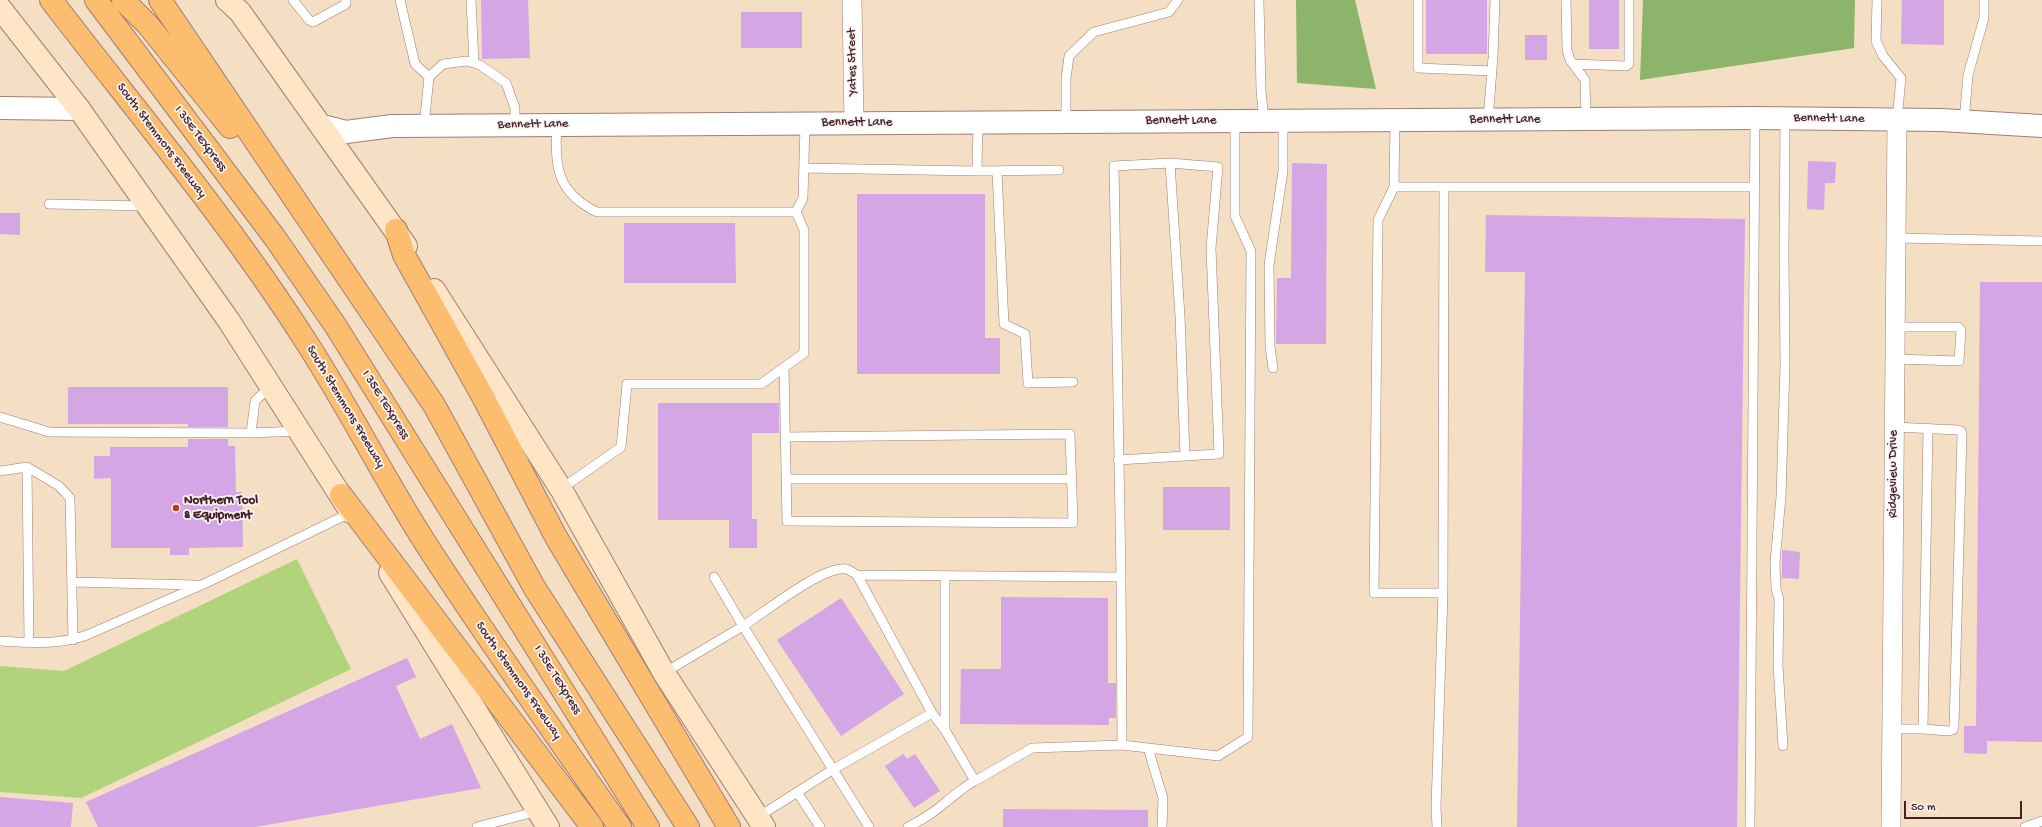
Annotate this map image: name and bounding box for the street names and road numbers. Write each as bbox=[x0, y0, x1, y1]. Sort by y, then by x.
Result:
street label: Yates Street bbox=[845, 28, 861, 96]
street label: South Stemmons Freeway bbox=[113, 80, 209, 202]
street label: I 35E TEXpress bbox=[170, 103, 230, 175]
street label: Bennett Lane bbox=[1793, 111, 1865, 127]
street label: Bennett Lane bbox=[1470, 112, 1540, 128]
street label: Bennett Lane bbox=[1146, 113, 1216, 129]
street label: Bennett Lane bbox=[822, 115, 892, 131]
street label: Bennett Lane bbox=[497, 117, 569, 133]
street label: South Stemmons Freeway bbox=[302, 343, 388, 471]
street label: I 35E TEXpress bbox=[358, 368, 412, 442]
street label: Ridgeview Drive bbox=[1886, 430, 1902, 518]
street label: South Stemmons Freeway bbox=[471, 619, 565, 743]
street label: I 35E TEXpress bbox=[530, 643, 584, 717]

